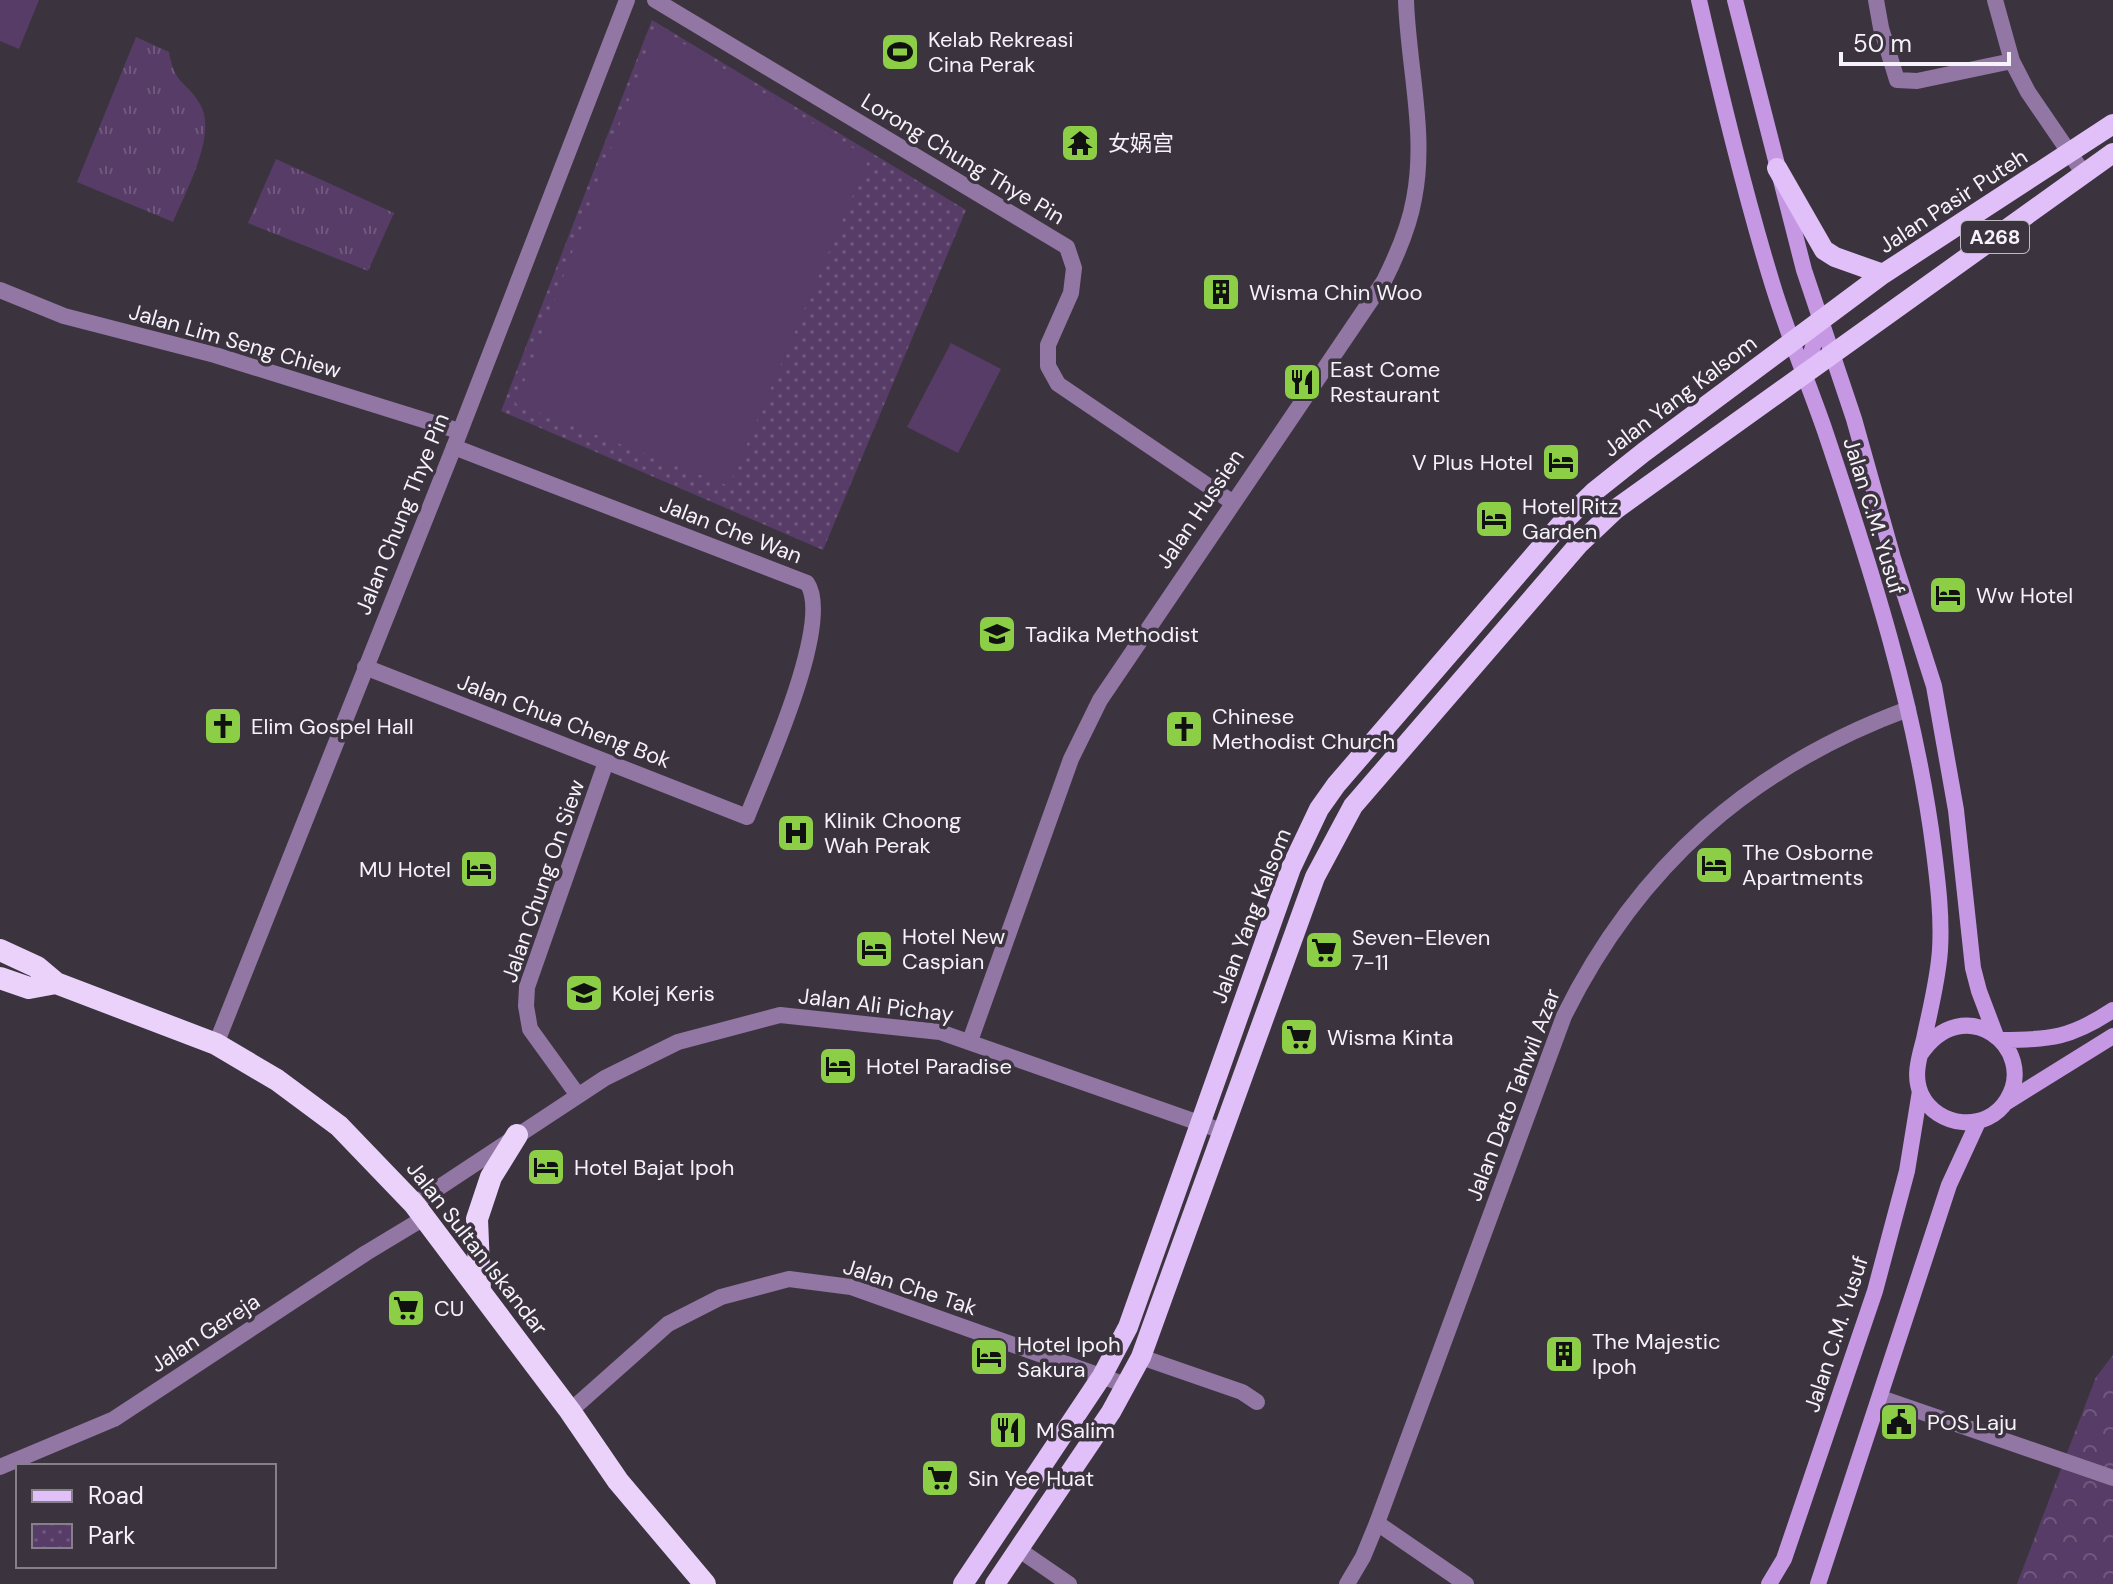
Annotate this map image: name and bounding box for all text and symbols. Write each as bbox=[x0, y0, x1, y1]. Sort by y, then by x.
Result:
scale bar bbox=[1841, 16, 2009, 66]
place label: Kelab Rekreasi Cina Perak bbox=[928, 25, 1074, 79]
text: 50 m bbox=[1853, 28, 1912, 59]
sports icon: Kelab Rekreasi Cina Perak bbox=[879, 31, 921, 73]
street label: Lorong Chung Thye Pin bbox=[856, 87, 1070, 231]
temple icon: 女娲宫 bbox=[1059, 122, 1101, 164]
place label: 女娲宫 bbox=[1108, 129, 1174, 158]
street label: Jalan Pasir Puteh bbox=[1873, 142, 2033, 260]
road number: A268 bbox=[1961, 221, 2029, 253]
building icon: Wisma Chin Woo bbox=[1200, 271, 1242, 313]
place label: Wisma Chin Woo bbox=[1249, 278, 1423, 307]
street label: Jalan Lim Seng Chiew bbox=[126, 297, 345, 385]
street label: Jalan Yang Kalsom bbox=[1597, 329, 1763, 463]
place label: East Come Restaurant bbox=[1330, 355, 1440, 409]
restaurant icon: East Come Restaurant bbox=[1281, 361, 1323, 403]
street label: Jalan Chung Thye Pin bbox=[348, 409, 456, 619]
street label: Jalan C.M. Yusuf bbox=[1836, 434, 1912, 598]
hotel icon: V Plus Hotel bbox=[1540, 441, 1582, 483]
street label: Jalan Hussien bbox=[1149, 444, 1251, 574]
place label: V Plus Hotel bbox=[1412, 448, 1533, 477]
street label: Jalan Che Wan bbox=[656, 490, 806, 570]
place label: Hotel Ritz Garden bbox=[1522, 492, 1618, 546]
hotel icon: Hotel Ritz Garden bbox=[1473, 498, 1515, 540]
hotel icon: Ww Hotel bbox=[1927, 574, 1969, 616]
place label: Ww Hotel bbox=[1976, 581, 2073, 610]
school or university icon: Tadika Methodist bbox=[976, 613, 1018, 655]
place label: Tadika Methodist bbox=[1025, 620, 1199, 649]
street label: Jalan Chua Cheng Bok bbox=[453, 667, 675, 775]
place label: Chinese Methodist Church bbox=[1212, 702, 1395, 756]
church icon: Elim Gospel Hall bbox=[202, 705, 244, 747]
church icon: Chinese Methodist Church bbox=[1163, 708, 1205, 750]
place label: Elim Gospel Hall bbox=[251, 712, 414, 741]
street label: Jalan Chung On Siew bbox=[495, 776, 591, 986]
place label: Klinik Choong Wah Perak bbox=[824, 806, 961, 860]
hospital icon: Klinik Choong Wah Perak bbox=[775, 812, 817, 854]
street label: Jalan Yang Kalsom bbox=[1204, 824, 1298, 1008]
place label: The Osborne Apartments bbox=[1742, 838, 1874, 892]
hotel icon: The Osborne Apartments bbox=[1693, 844, 1735, 886]
hotel icon: MU Hotel bbox=[458, 848, 500, 890]
place label: MU Hotel bbox=[359, 855, 451, 884]
place label: Hotel New Caspian bbox=[902, 922, 1005, 976]
place label: Seven-Eleven 7-11 bbox=[1352, 923, 1490, 977]
hotel icon: Hotel New Caspian bbox=[853, 928, 895, 970]
supermarket icon: Seven-Eleven 7-11 bbox=[1303, 929, 1345, 971]
school or university icon: Kolej Keris bbox=[563, 972, 605, 1014]
place label: Kolej Keris bbox=[612, 979, 715, 1008]
street label: Jalan Ali Pichay bbox=[797, 981, 955, 1029]
street label: Jalan Dato Tahwil Azar bbox=[1459, 985, 1567, 1205]
supermarket icon: Wisma Kinta bbox=[1278, 1016, 1320, 1058]
place label: Wisma Kinta bbox=[1327, 1023, 1453, 1052]
hotel icon: Hotel Paradise bbox=[817, 1045, 859, 1087]
place label: Hotel Paradise bbox=[866, 1052, 1012, 1081]
hotel icon: Hotel Bajat Ipoh bbox=[525, 1146, 567, 1188]
place label: Hotel Bajat Ipoh bbox=[574, 1153, 735, 1182]
street label: Jalan Sultan Iskandar bbox=[400, 1155, 554, 1341]
street label: Jalan Che Tak bbox=[839, 1252, 981, 1322]
street label: Jalan C.M. Yusuf bbox=[1797, 1252, 1875, 1416]
street label: Jalan Gereja bbox=[145, 1287, 265, 1379]
supermarket icon: CU bbox=[385, 1287, 427, 1329]
place label: CU bbox=[434, 1294, 464, 1323]
place label: The Majestic Ipoh bbox=[1592, 1327, 1721, 1381]
place label: Hotel Ipoh Sakura bbox=[1017, 1330, 1121, 1384]
building icon: The Majestic Ipoh bbox=[1543, 1333, 1585, 1375]
hotel icon: Hotel Ipoh Sakura bbox=[968, 1336, 1010, 1378]
public building icon: POS Laju bbox=[1878, 1401, 1920, 1443]
place label: POS Laju bbox=[1927, 1408, 2017, 1437]
restaurant icon: M Salim bbox=[987, 1409, 1029, 1451]
place label: M Salim bbox=[1036, 1416, 1115, 1445]
supermarket icon: Sin Yee Huat bbox=[919, 1457, 961, 1499]
legend bbox=[16, 1464, 276, 1568]
place label: Sin Yee Huat bbox=[968, 1464, 1094, 1493]
text: Road bbox=[88, 1480, 144, 1511]
text: Park bbox=[88, 1520, 135, 1551]

